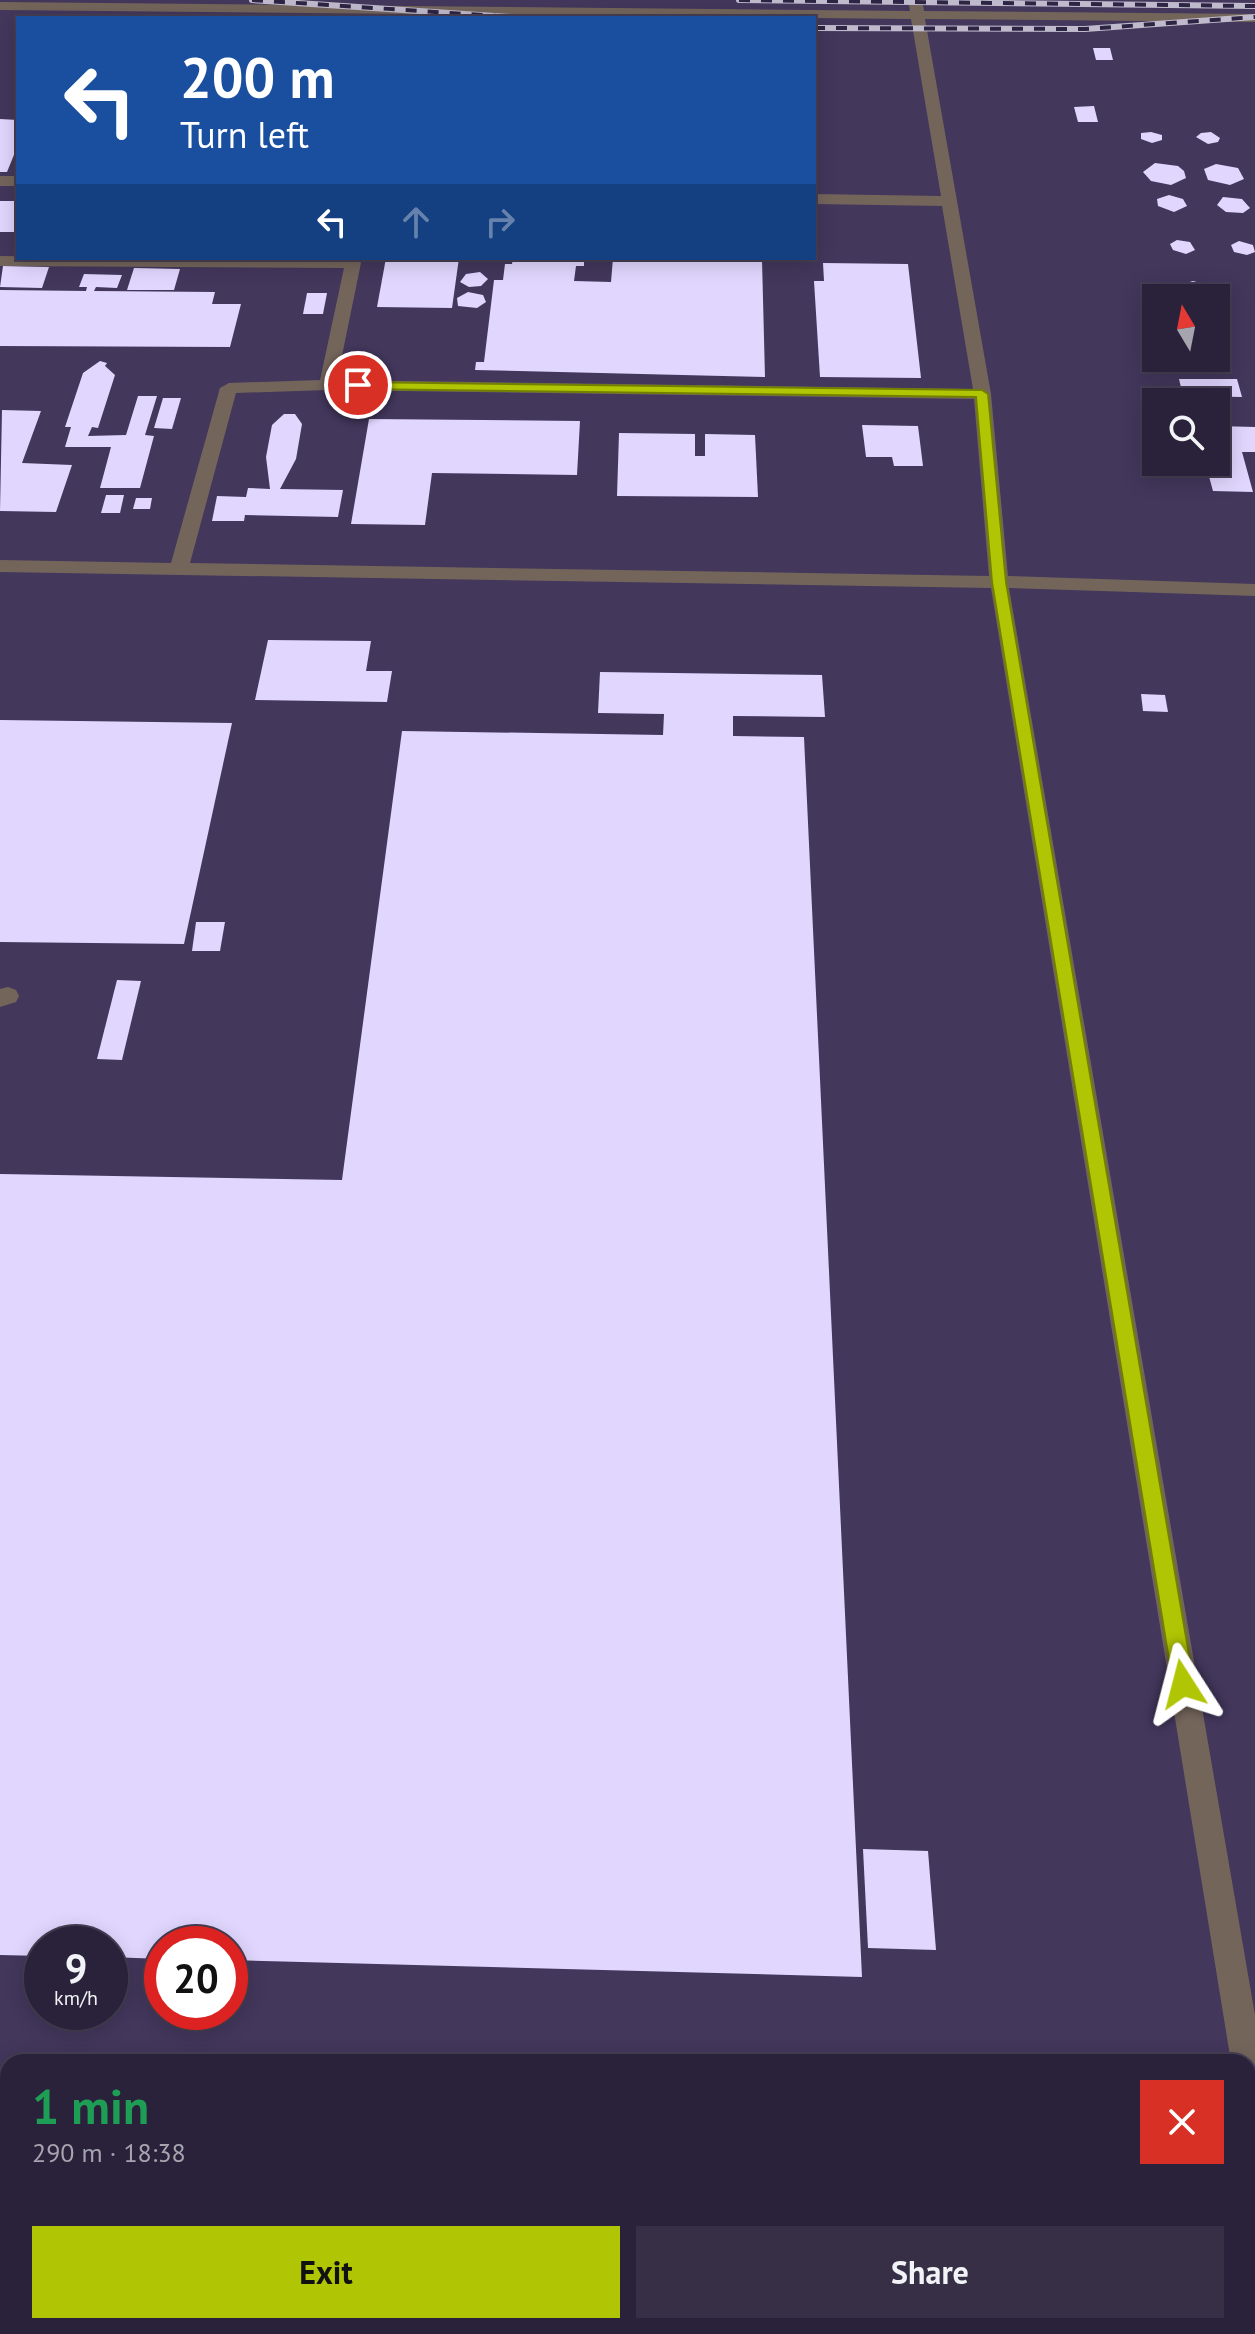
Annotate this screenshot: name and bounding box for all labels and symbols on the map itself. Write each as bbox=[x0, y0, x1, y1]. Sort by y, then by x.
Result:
north arrow bbox=[1142, 284, 1230, 372]
pin bbox=[324, 351, 392, 419]
position arrow bbox=[1141, 1642, 1225, 1726]
speed limit sign: 20 bbox=[144, 1926, 248, 2030]

